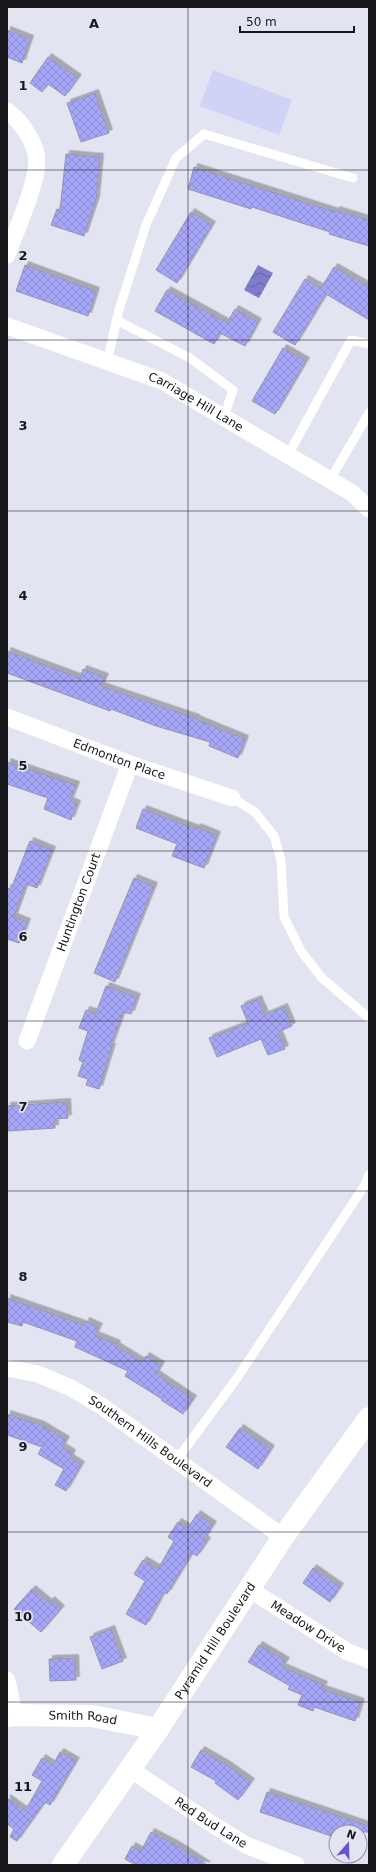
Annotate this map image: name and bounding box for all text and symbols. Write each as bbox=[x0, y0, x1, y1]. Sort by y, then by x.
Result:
scale bar bbox=[240, 8, 354, 34]
text: 50 m bbox=[246, 15, 277, 29]
text: A bbox=[89, 16, 99, 31]
text: 1 bbox=[18, 78, 28, 93]
text: 2 bbox=[18, 248, 28, 263]
street label: Carriage Hill Lane bbox=[147, 370, 246, 434]
text: 3 bbox=[18, 418, 28, 433]
text: 4 bbox=[18, 588, 28, 603]
street label: Edmonton Place bbox=[71, 736, 167, 782]
text: 5 bbox=[18, 758, 28, 773]
street label: Huntington Court bbox=[54, 851, 103, 953]
text: 6 bbox=[18, 929, 28, 944]
text: 7 bbox=[18, 1099, 28, 1114]
text: 8 bbox=[18, 1269, 28, 1284]
street label: Southern Hills Boulevard bbox=[86, 1393, 215, 1490]
text: 9 bbox=[18, 1439, 28, 1454]
street label: Pyramid Hill Boulevard bbox=[172, 1580, 259, 1702]
street label: Meadow Drive bbox=[268, 1598, 348, 1656]
text: 10 bbox=[14, 1609, 32, 1624]
street label: Smith Road bbox=[48, 1708, 118, 1728]
text: 11 bbox=[14, 1779, 32, 1794]
street label: Red Bud Lane bbox=[172, 1794, 249, 1851]
north arrow bbox=[328, 1824, 368, 1864]
text: N bbox=[345, 1827, 358, 1843]

